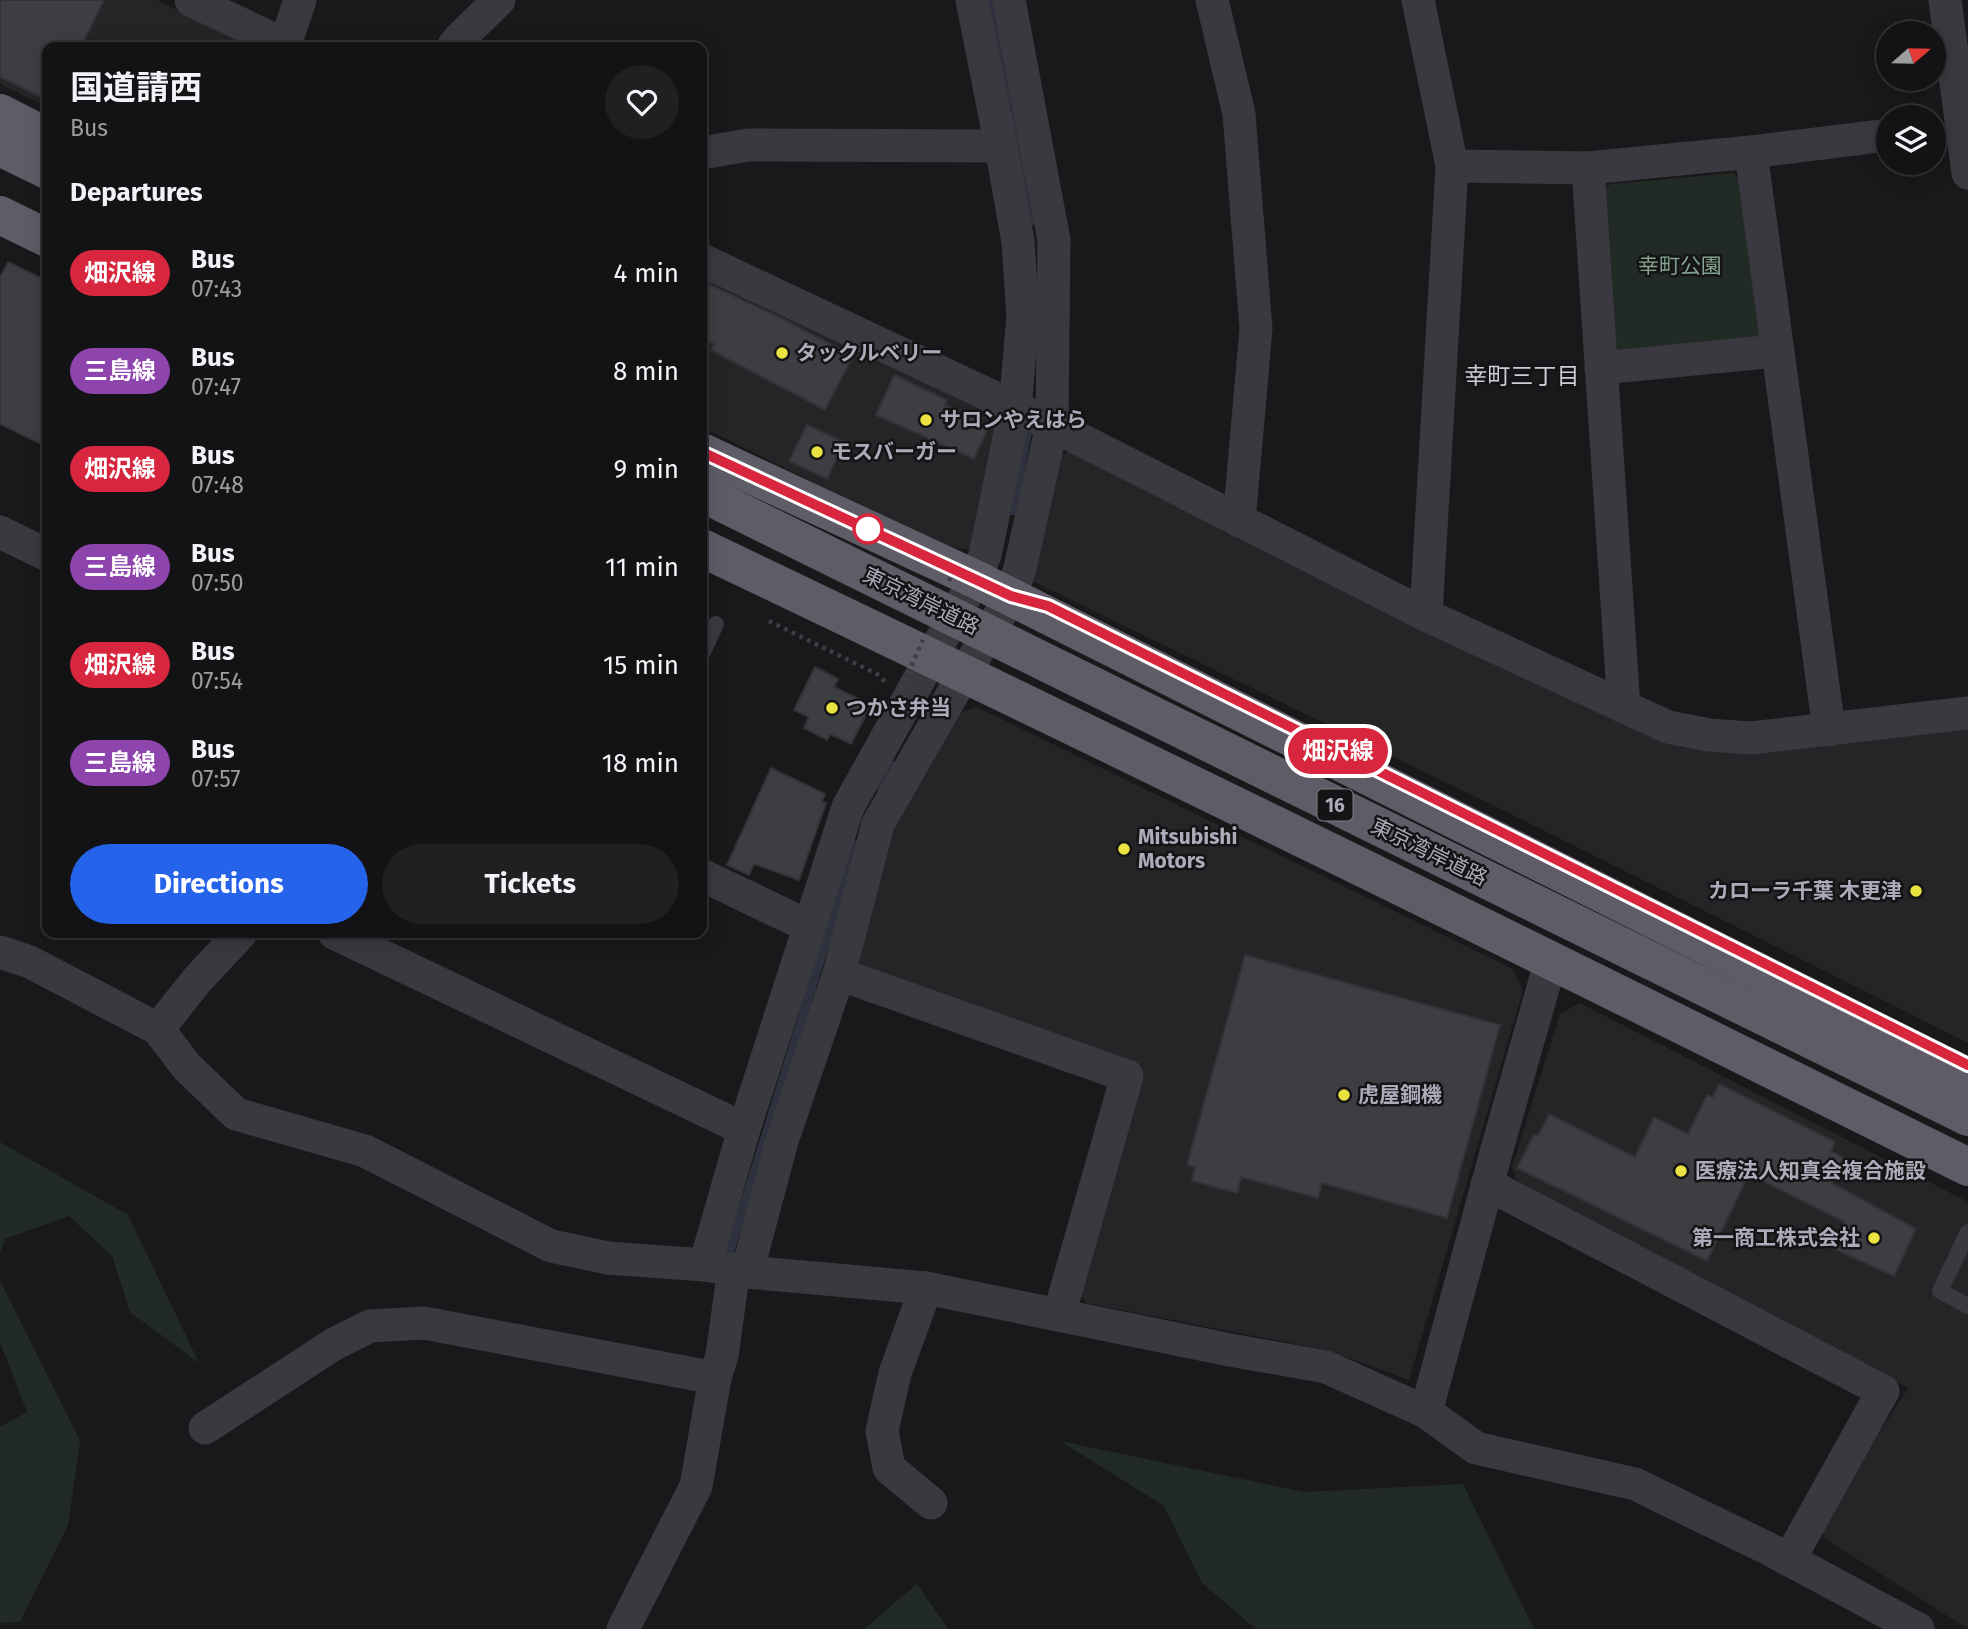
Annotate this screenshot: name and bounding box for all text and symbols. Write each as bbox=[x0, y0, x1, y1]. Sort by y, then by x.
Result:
north arrow bbox=[1876, 21, 1946, 91]
map controls bbox=[1876, 21, 1946, 175]
button: heart bbox=[605, 65, 679, 139]
text: 国道請西 bbox=[70, 68, 202, 108]
button: layers bbox=[1876, 105, 1946, 175]
text: Bus bbox=[70, 114, 108, 142]
text: Departures bbox=[70, 177, 203, 208]
text: Bus bbox=[191, 244, 234, 275]
park label: 幸町公園 bbox=[1638, 253, 1722, 279]
text: 4 min bbox=[613, 258, 679, 289]
text: 畑沢線 bbox=[84, 259, 156, 287]
text: 07:43 bbox=[191, 275, 242, 303]
place label: タックルベリー bbox=[796, 340, 942, 366]
text: Bus bbox=[191, 342, 234, 373]
marker: タックルベリー bbox=[774, 345, 790, 361]
text: 8 min bbox=[613, 356, 679, 387]
text: 三島線 bbox=[84, 357, 156, 385]
district label: 幸町三丁目 bbox=[1465, 362, 1580, 390]
text: 07:47 bbox=[191, 373, 241, 401]
place label: サロンやえはら bbox=[940, 407, 1087, 433]
marker: サロンやえはら bbox=[918, 412, 934, 428]
place label: モスバーガー bbox=[831, 439, 957, 465]
text: Bus bbox=[191, 440, 234, 471]
marker: モスバーガー bbox=[809, 444, 825, 460]
text: 9 min bbox=[614, 454, 679, 485]
text: 畑沢線 bbox=[84, 455, 156, 483]
text: 07:48 bbox=[191, 471, 244, 499]
unlabelled marker bbox=[853, 514, 883, 544]
text: Bus bbox=[191, 538, 234, 569]
text: 11 min bbox=[605, 552, 679, 583]
text: 三島線 bbox=[84, 553, 156, 581]
street label: 東京湾岸道路 bbox=[859, 562, 983, 640]
text: 07:50 bbox=[191, 569, 244, 597]
text: Bus bbox=[191, 636, 234, 667]
text: 15 min bbox=[603, 650, 679, 681]
text: 畑沢線 bbox=[84, 651, 156, 679]
text: 07:54 bbox=[191, 667, 243, 695]
place label: つかさ弁当 bbox=[846, 695, 951, 721]
marker: つかさ弁当 bbox=[824, 700, 840, 716]
line badge: 畑沢線 bbox=[1298, 728, 1378, 774]
text: Bus bbox=[191, 734, 234, 765]
text: 畑沢線 bbox=[1302, 737, 1374, 765]
text: 18 min bbox=[602, 748, 679, 779]
text: 三島線 bbox=[84, 749, 156, 777]
text: 07:57 bbox=[191, 765, 240, 793]
road number: 16 bbox=[1318, 790, 1352, 820]
street label: 東京湾岸道路 bbox=[1367, 813, 1491, 891]
place label: Mitsubishi Motors bbox=[1138, 824, 1237, 874]
marker: Mitsubishi Motors bbox=[1116, 841, 1132, 857]
button: Directions bbox=[70, 844, 368, 924]
button: Tickets bbox=[382, 844, 679, 924]
place label: カローラ千葉 木更津 bbox=[1708, 878, 1902, 904]
marker: カローラ千葉 木更津 bbox=[1908, 883, 1924, 899]
place label: 虎屋鋼機 bbox=[1358, 1082, 1442, 1108]
marker: 虎屋鋼機 bbox=[1336, 1087, 1352, 1103]
place label: 医療法人知真会複合施設 bbox=[1695, 1158, 1926, 1184]
marker: 医療法人知真会複合施設 bbox=[1673, 1163, 1689, 1179]
place label: 第一商工株式会社 bbox=[1692, 1225, 1860, 1251]
marker: 第一商工株式会社 bbox=[1866, 1230, 1882, 1246]

